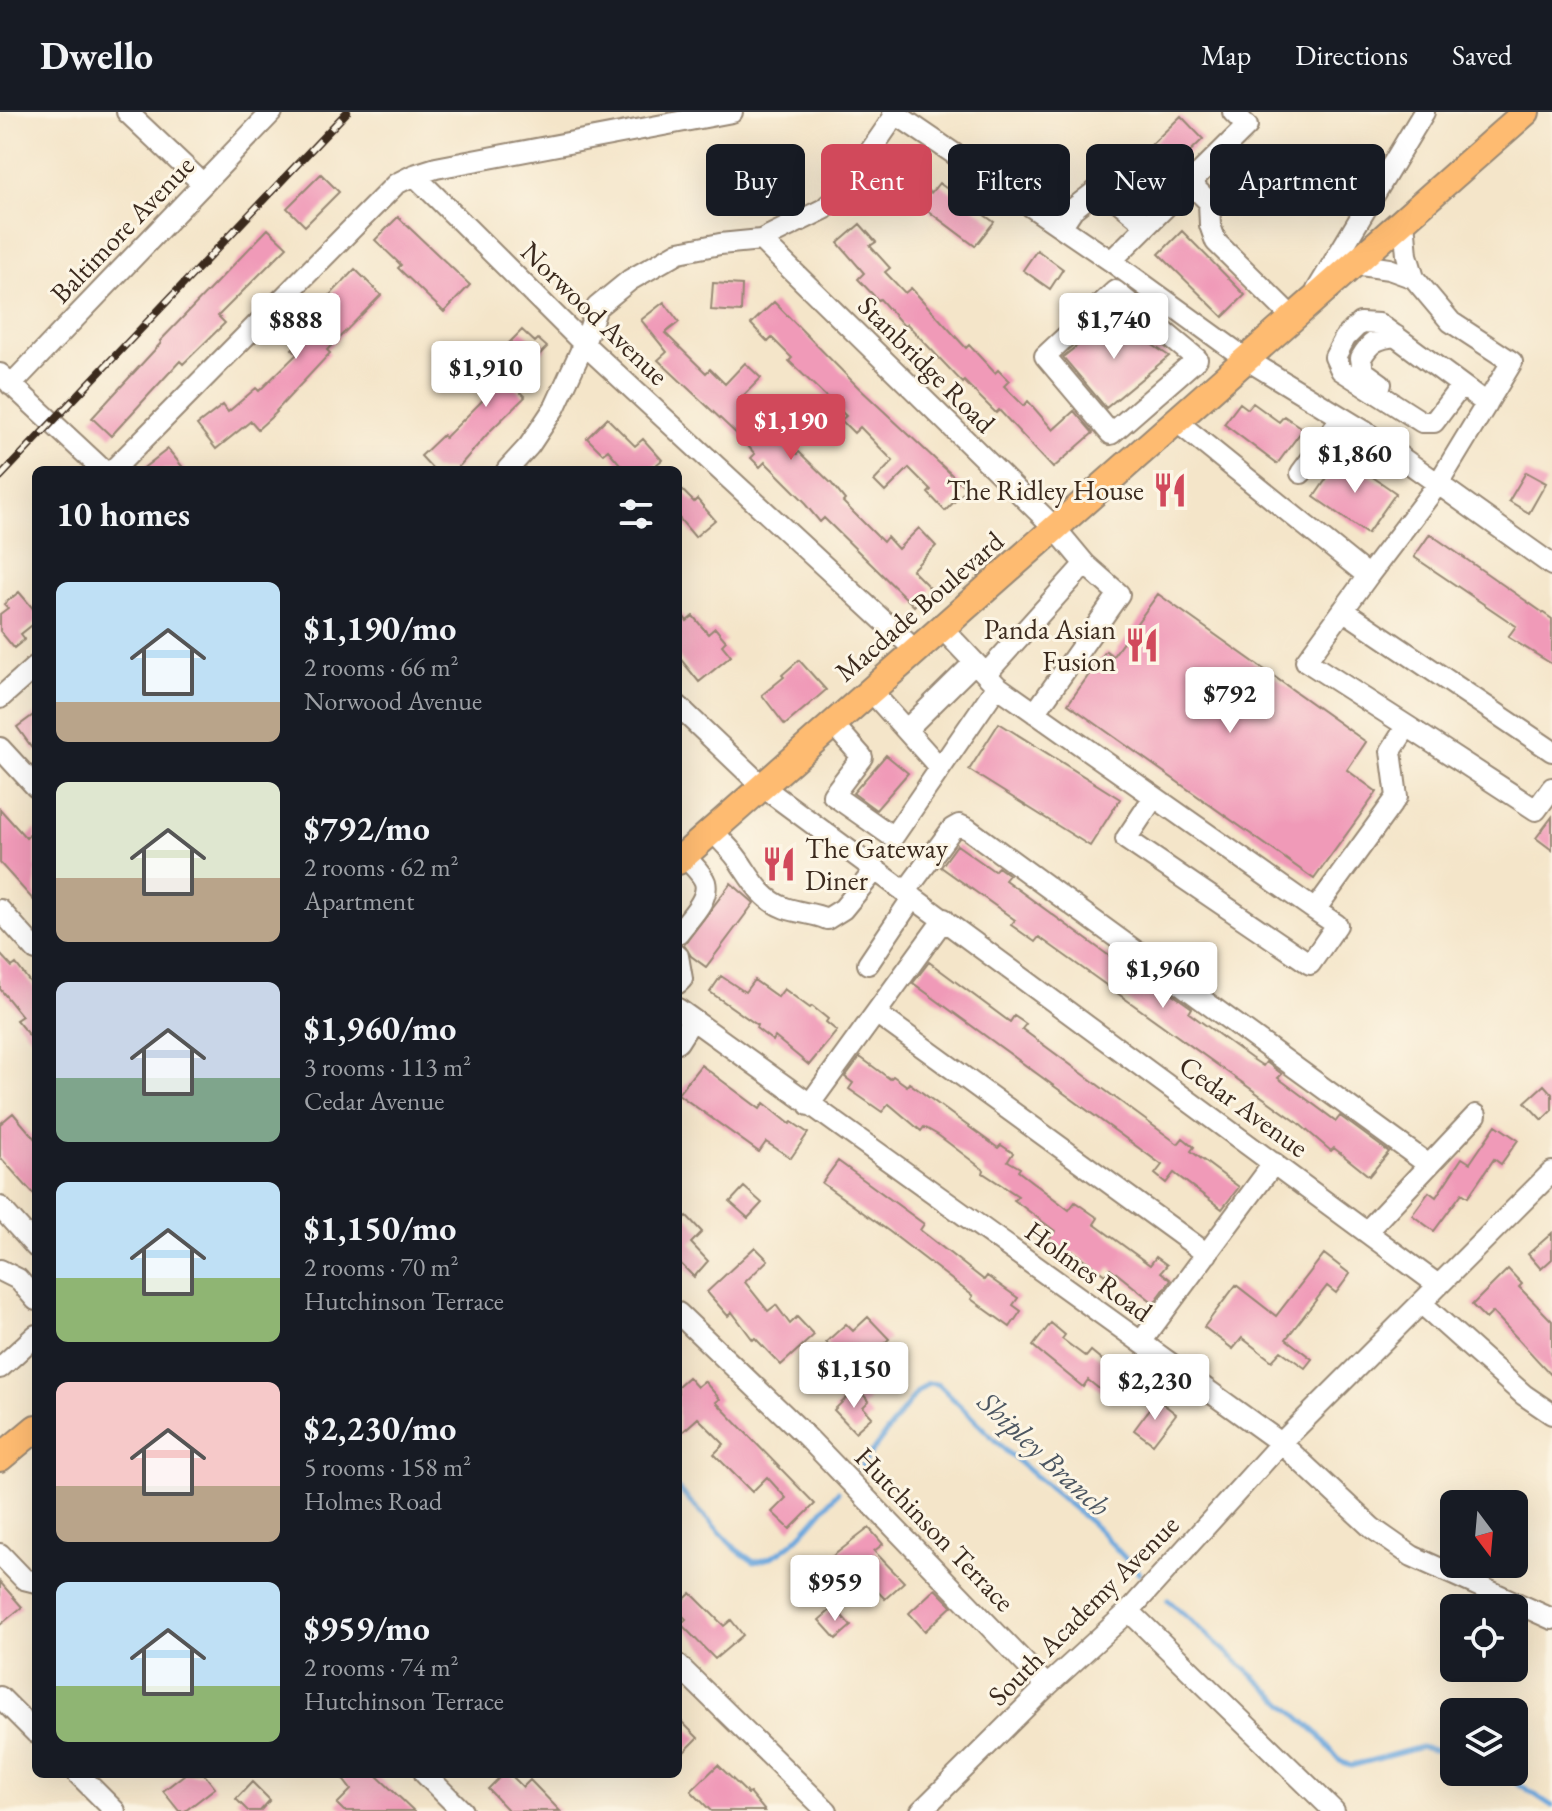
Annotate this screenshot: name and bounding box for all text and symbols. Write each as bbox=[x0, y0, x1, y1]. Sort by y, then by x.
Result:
text: Dwello bbox=[40, 31, 153, 80]
text: Map bbox=[1201, 37, 1251, 73]
text: Directions bbox=[1295, 37, 1408, 73]
text: Saved bbox=[1452, 37, 1512, 73]
chip: Buy bbox=[706, 144, 805, 216]
chip: Rent bbox=[821, 144, 932, 216]
chip: Filters bbox=[948, 144, 1070, 216]
chip: New bbox=[1086, 144, 1194, 216]
chip: Apartment bbox=[1210, 144, 1385, 216]
street label: Baltimore Avenue bbox=[42, 147, 202, 311]
street label: Norwood Avenue bbox=[514, 233, 677, 393]
street label: Stanbridge Road bbox=[851, 288, 1004, 441]
pin: $888 bbox=[249, 293, 343, 361]
pin: $1,740 bbox=[1049, 293, 1179, 361]
text: $888 bbox=[269, 302, 323, 336]
text: $1,740 bbox=[1077, 302, 1151, 336]
pin: $1,910 bbox=[421, 341, 551, 409]
text: $1,910 bbox=[449, 350, 523, 384]
pin: $1,190 bbox=[726, 394, 856, 462]
text: $1,190 bbox=[754, 403, 828, 437]
pin: $1,860 bbox=[1290, 427, 1420, 495]
text: $1,860 bbox=[1318, 436, 1392, 470]
restaurant icon: The Ridley House bbox=[1151, 471, 1189, 509]
place label: The Ridley House bbox=[947, 472, 1144, 508]
text: 10 homes bbox=[56, 492, 190, 536]
icon: filters bbox=[614, 492, 658, 536]
street label: Macdade Boulevard bbox=[827, 522, 1011, 689]
text: $1,190/mo bbox=[304, 606, 456, 650]
place label: Panda Asian Fusion bbox=[984, 611, 1116, 679]
icon: home bbox=[120, 614, 216, 710]
restaurant icon: Panda Asian Fusion bbox=[1123, 626, 1161, 664]
text: 2 rooms · 66 m² bbox=[304, 650, 459, 684]
pin: $792 bbox=[1183, 667, 1277, 735]
text: $792 bbox=[1203, 676, 1257, 710]
text: Norwood Avenue bbox=[304, 684, 482, 718]
text: $792/mo bbox=[304, 806, 430, 850]
icon: home bbox=[120, 814, 216, 910]
place label: The Gateway Diner bbox=[805, 830, 949, 898]
restaurant icon: The Gateway Diner bbox=[760, 845, 798, 883]
text: 2 rooms · 62 m² bbox=[304, 850, 459, 884]
text: Apartment bbox=[304, 884, 414, 918]
pin: $1,960 bbox=[1098, 942, 1228, 1010]
text: $1,960 bbox=[1126, 951, 1200, 985]
text: $1,960/mo bbox=[304, 1006, 456, 1050]
icon: home bbox=[120, 1014, 216, 1110]
street label: Cedar Avenue bbox=[1172, 1047, 1316, 1165]
text: 3 rooms · 113 m² bbox=[304, 1050, 471, 1084]
text: Cedar Avenue bbox=[304, 1084, 444, 1118]
text: $1,150/mo bbox=[304, 1206, 456, 1250]
street label: Holmes Road bbox=[1018, 1213, 1160, 1330]
icon: home bbox=[120, 1214, 216, 1310]
text: 2 rooms · 70 m² bbox=[304, 1250, 459, 1284]
text: Hutchinson Terrace bbox=[304, 1284, 504, 1318]
pin: $1,150 bbox=[789, 1342, 919, 1410]
text: $1,150 bbox=[817, 1351, 891, 1385]
pin: $2,230 bbox=[1090, 1354, 1220, 1422]
text: $2,230 bbox=[1118, 1363, 1192, 1397]
water label: Shipley Branch bbox=[969, 1382, 1119, 1525]
text: $2,230/mo bbox=[304, 1406, 456, 1450]
icon: home bbox=[120, 1414, 216, 1510]
street label: Hutchinson Terrace bbox=[847, 1439, 1023, 1619]
text: 5 rooms · 158 m² bbox=[304, 1450, 471, 1484]
text: Holmes Road bbox=[304, 1484, 442, 1518]
north arrow bbox=[1440, 1490, 1528, 1578]
map controls bbox=[1440, 1490, 1528, 1786]
street label: South Academy Avenue bbox=[980, 1507, 1186, 1713]
pin: $959 bbox=[788, 1555, 882, 1623]
text: $959 bbox=[808, 1564, 862, 1598]
button: locate bbox=[1440, 1594, 1528, 1682]
text: $959/mo bbox=[304, 1606, 430, 1650]
icon: home bbox=[120, 1614, 216, 1710]
text: 2 rooms · 74 m² bbox=[304, 1650, 459, 1684]
text: Hutchinson Terrace bbox=[304, 1684, 504, 1718]
button: layers bbox=[1440, 1698, 1528, 1786]

